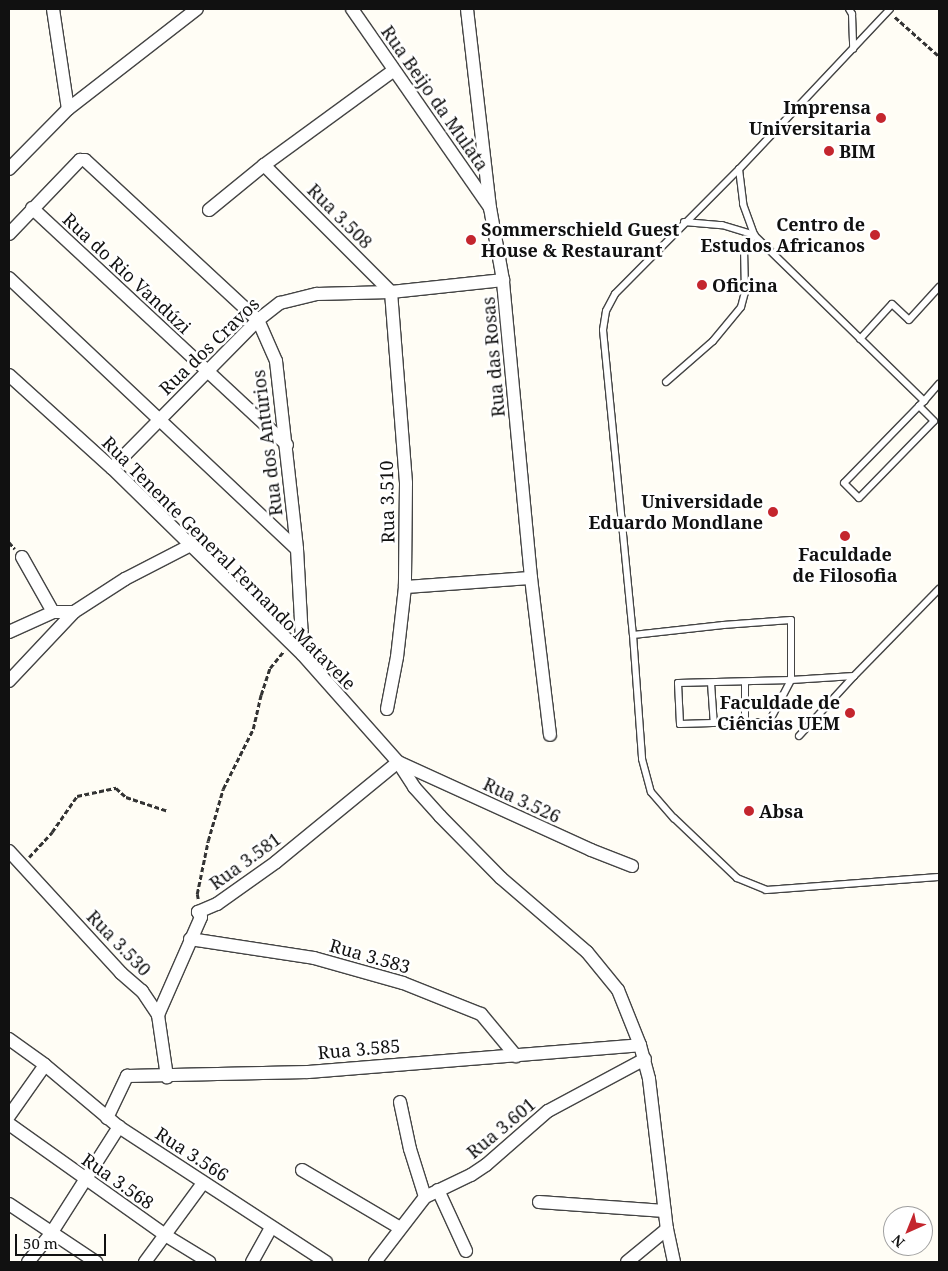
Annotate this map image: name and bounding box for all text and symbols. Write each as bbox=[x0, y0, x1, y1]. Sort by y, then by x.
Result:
street label: Rua Beijo da Mulata bbox=[377, 21, 493, 175]
place label: Imprensa Universitaria bbox=[749, 97, 871, 140]
marker: Imprensa Universitaria bbox=[875, 112, 887, 124]
place label: BIM bbox=[839, 140, 875, 162]
marker: BIM bbox=[823, 145, 835, 157]
street label: Rua 3.508 bbox=[303, 179, 377, 253]
street label: Rua do Rio Vandúzi bbox=[59, 208, 195, 338]
place label: Centro de Estudos Africanos bbox=[701, 214, 865, 256]
place label: Sommerschield Guest House & Restaurant bbox=[481, 219, 679, 262]
marker: Centro de Estudos Africanos bbox=[869, 229, 881, 241]
marker: Sommerschield Guest House & Restaurant bbox=[465, 234, 477, 246]
place label: Oficina bbox=[712, 274, 778, 296]
marker: Oficina bbox=[696, 279, 708, 291]
street label: Rua dos Cravos bbox=[155, 293, 263, 399]
street label: Rua das Rosas bbox=[477, 296, 509, 418]
street label: Rua dos Antúrios bbox=[247, 369, 287, 517]
street label: Rua Tenente General Fernando Matavele bbox=[98, 432, 360, 694]
street label: Rua 3.510 bbox=[375, 460, 399, 544]
place label: Universidade Eduardo Mondlane bbox=[589, 491, 763, 534]
marker: Universidade Eduardo Mondlane bbox=[767, 506, 779, 518]
marker: Faculdade de Filosofia bbox=[839, 530, 851, 542]
place label: Faculdade de Filosofia bbox=[792, 544, 898, 586]
place label: Faculdade de Ciências UEM bbox=[717, 692, 840, 734]
marker: Faculdade de Ciências UEM bbox=[844, 707, 856, 719]
street label: Rua 3.526 bbox=[480, 773, 564, 827]
place label: Absa bbox=[759, 800, 804, 822]
marker: Absa bbox=[743, 805, 755, 817]
street label: Rua 3.581 bbox=[205, 828, 285, 894]
street label: Rua 3.530 bbox=[82, 906, 156, 980]
street label: Rua 3.583 bbox=[327, 934, 413, 978]
street label: Rua 3.585 bbox=[317, 1035, 401, 1063]
street label: Rua 3.601 bbox=[462, 1093, 540, 1163]
street label: Rua 3.566 bbox=[151, 1122, 233, 1186]
street label: Rua 3.568 bbox=[78, 1148, 158, 1214]
north arrow bbox=[883, 1206, 933, 1256]
scale bar bbox=[18, 1224, 109, 1256]
text: N bbox=[887, 1231, 909, 1252]
text: 50 m bbox=[23, 1233, 58, 1253]

